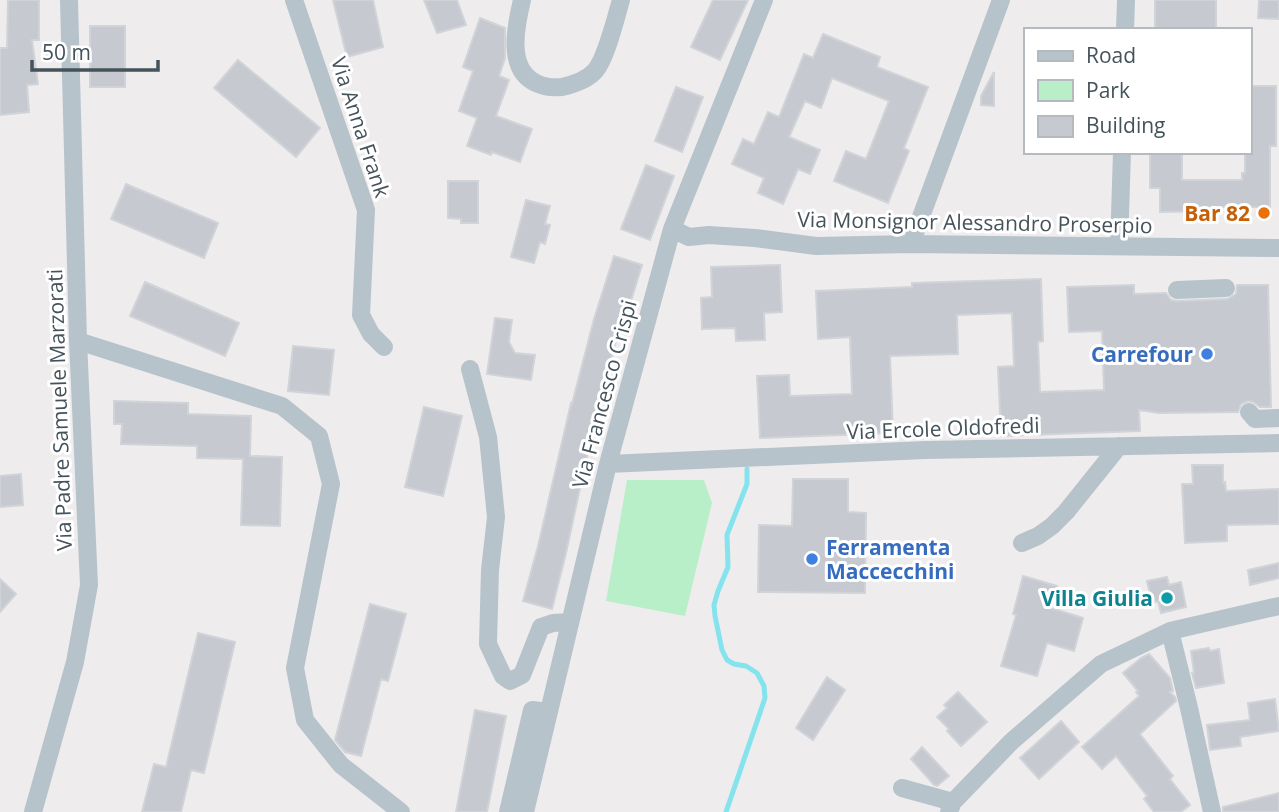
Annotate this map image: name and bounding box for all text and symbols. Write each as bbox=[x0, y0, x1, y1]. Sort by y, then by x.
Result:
scale bar bbox=[32, 28, 158, 72]
legend bbox=[1024, 28, 1251, 154]
text: 50 m bbox=[42, 38, 91, 66]
text: Road bbox=[1086, 41, 1136, 69]
street label: Via Anna Frank bbox=[325, 53, 397, 201]
text: Park bbox=[1086, 76, 1130, 104]
text: Building bbox=[1086, 111, 1165, 139]
place label: Bar 82 bbox=[1184, 199, 1250, 227]
street label: Via Monsignor Alessandro Proserpio bbox=[797, 205, 1153, 239]
marker: Bar 82 bbox=[1256, 205, 1272, 221]
street label: Via Padre Samuele Marzorati bbox=[40, 268, 78, 552]
street label: Via Francesco Crispi bbox=[565, 297, 643, 491]
place label: Carrefour bbox=[1091, 340, 1193, 368]
marker: Carrefour bbox=[1199, 346, 1215, 362]
street label: Via Ercole Oldofredi bbox=[846, 411, 1040, 445]
place label: Ferramenta Maccecchini bbox=[826, 533, 955, 585]
marker: Ferramenta Maccecchini bbox=[804, 551, 820, 567]
place label: Villa Giulia bbox=[1041, 584, 1153, 612]
marker: Villa Giulia bbox=[1159, 590, 1175, 606]

